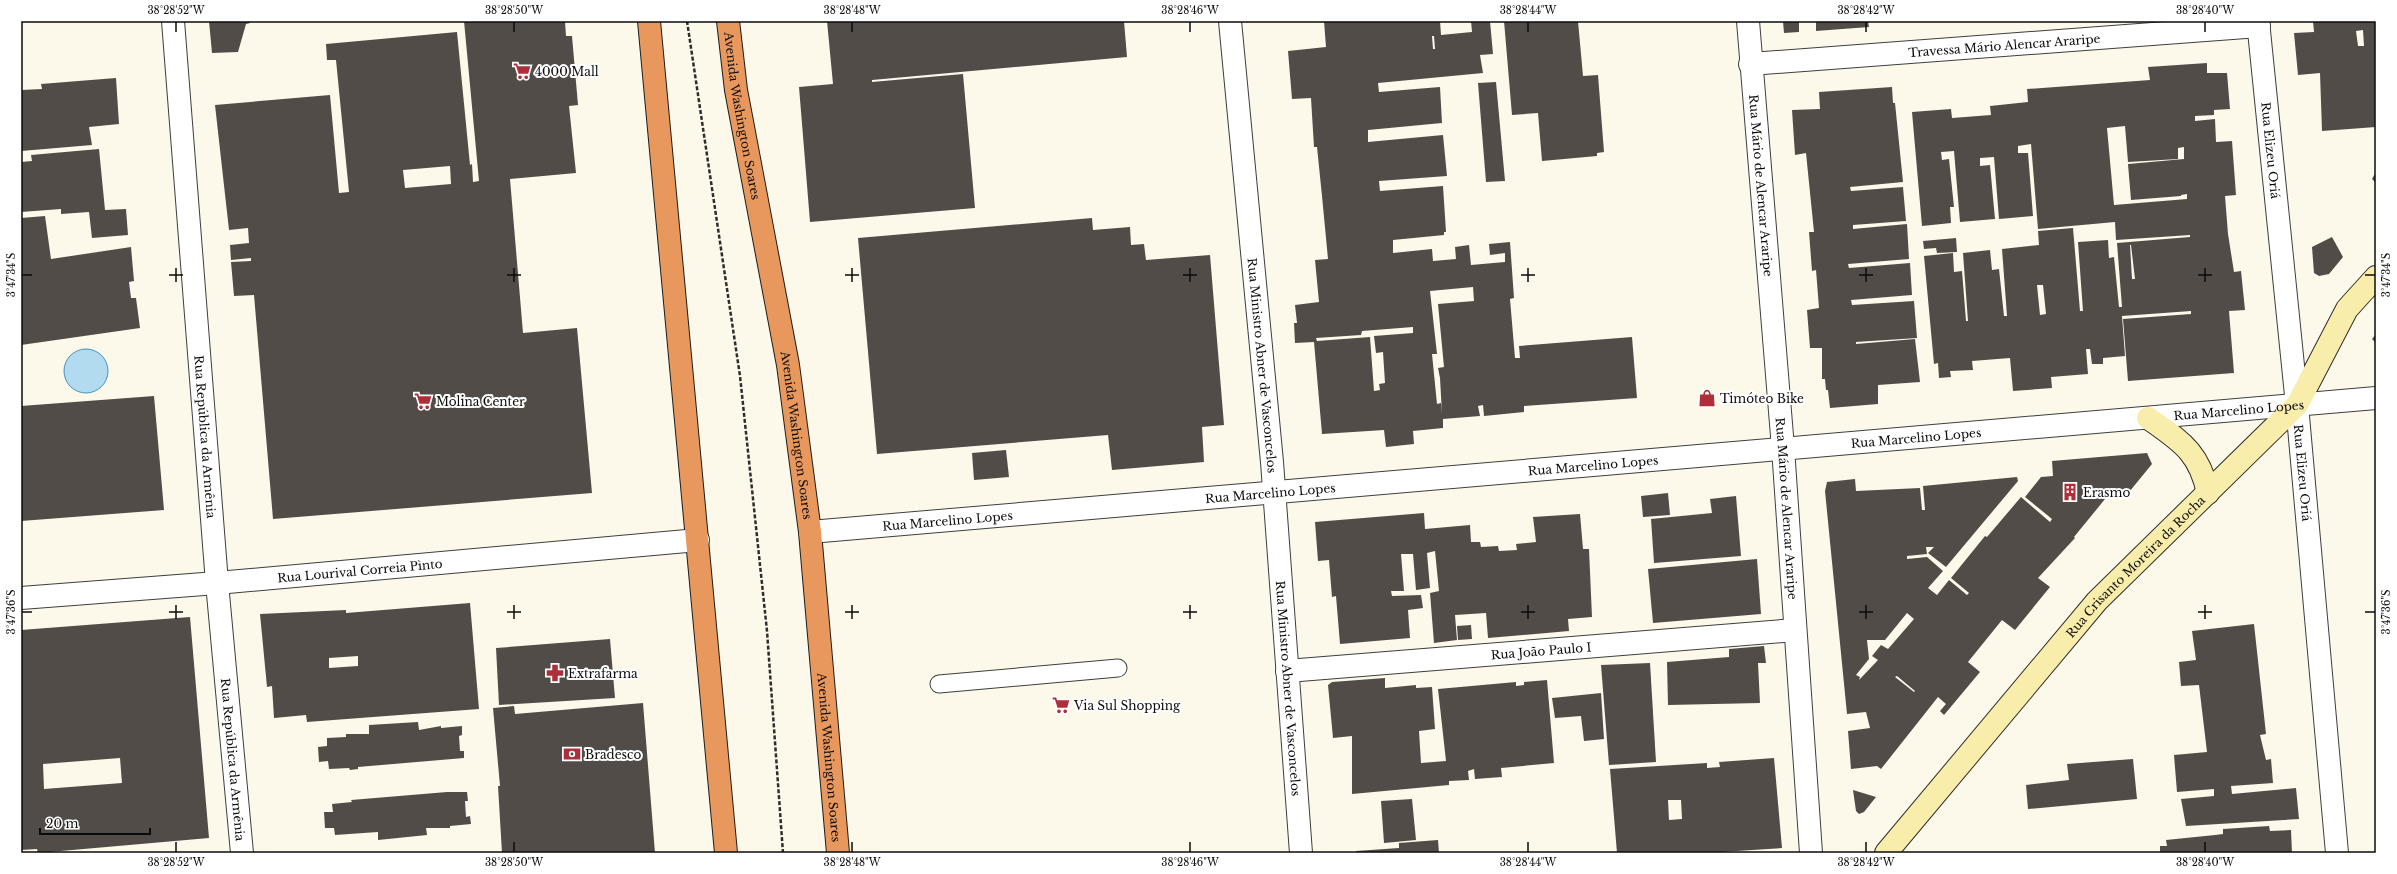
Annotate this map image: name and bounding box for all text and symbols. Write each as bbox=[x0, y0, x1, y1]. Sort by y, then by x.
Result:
text: 38°28'52"W bbox=[147, 4, 205, 17]
text: 38°28'50"W bbox=[485, 4, 543, 17]
text: 38°28'48"W bbox=[823, 4, 881, 17]
text: 38°28'46"W bbox=[1161, 4, 1219, 17]
text: 38°28'44"W bbox=[1500, 4, 1557, 17]
text: 38°28'42"W bbox=[1837, 4, 1895, 17]
text: 38°28'40"W bbox=[2176, 4, 2234, 17]
street label: Avenida Washington Soares bbox=[722, 30, 764, 201]
street label: Travessa Mário Alencar Araripe bbox=[1908, 30, 2101, 60]
supermarket icon: 4000 Mall bbox=[512, 61, 532, 81]
place label: 4000 Mall bbox=[535, 64, 599, 79]
street label: Rua Mário de Alencar Araripe bbox=[1747, 94, 1776, 277]
street label: Rua Elizeu Oriá bbox=[2259, 101, 2284, 200]
text: 3°47'34"S bbox=[5, 253, 18, 297]
text: 3°47'34"S bbox=[2380, 253, 2393, 297]
street label: Rua Ministro Abner de Vasconcelos bbox=[1245, 257, 1280, 474]
street label: Avenida Washington Soares bbox=[778, 349, 816, 520]
street label: Rua República da Armênia bbox=[192, 355, 219, 519]
shop icon: Timóteo Bike bbox=[1697, 388, 1717, 408]
supermarket icon: Molina Center bbox=[413, 391, 433, 411]
place label: Timóteo Bike bbox=[1720, 391, 1804, 406]
place label: Molina Center bbox=[436, 394, 525, 409]
street label: Rua Marcelino Lopes bbox=[2173, 397, 2305, 423]
street label: Rua Mário de Alencar Araripe bbox=[1773, 417, 1801, 600]
street label: Rua Marcelino Lopes bbox=[1850, 424, 1982, 450]
street label: Rua Elizeu Oriá bbox=[2291, 424, 2315, 522]
street label: Rua Marcelino Lopes bbox=[1527, 452, 1659, 478]
street label: Rua Marcelino Lopes bbox=[1204, 480, 1336, 506]
building icon: Erasmo bbox=[2060, 482, 2080, 502]
place label: Erasmo bbox=[2083, 485, 2130, 500]
street label: Rua Crisanto Moreira da Rocha bbox=[2062, 492, 2208, 640]
street label: Rua Marcelino Lopes bbox=[882, 507, 1013, 533]
street label: Rua Lourival Correia Pìnto bbox=[277, 555, 443, 585]
street label: Rua Ministro Abner de Vasconcelos bbox=[1273, 580, 1304, 797]
text: 3°47'36"S bbox=[5, 590, 18, 635]
text: 3°47'36"S bbox=[2380, 590, 2393, 635]
street label: Rua João Paulo I bbox=[1490, 639, 1592, 662]
pharmacy icon: Extrafarma bbox=[545, 663, 565, 683]
place label: Extrafarma bbox=[568, 666, 638, 681]
street label: Avenida Washington Soares bbox=[815, 671, 845, 843]
street label: Rua República da Armênia bbox=[218, 677, 248, 842]
supermarket icon: Via Sul Shopping bbox=[1051, 695, 1071, 715]
place label: Via Sul Shopping bbox=[1073, 698, 1181, 713]
bank icon: Bradesco bbox=[562, 744, 582, 764]
place label: Bradesco bbox=[585, 747, 641, 762]
scale bar bbox=[40, 810, 150, 836]
text: 20 m bbox=[46, 816, 78, 831]
text: 38°28'52"W bbox=[147, 856, 205, 869]
text: 38°28'50"W bbox=[485, 856, 543, 869]
text: 38°28'48"W bbox=[823, 856, 881, 869]
text: 38°28'46"W bbox=[1161, 856, 1219, 869]
text: 38°28'44"W bbox=[1500, 856, 1557, 869]
text: 38°28'42"W bbox=[1837, 856, 1895, 869]
text: 38°28'40"W bbox=[2176, 856, 2234, 869]

